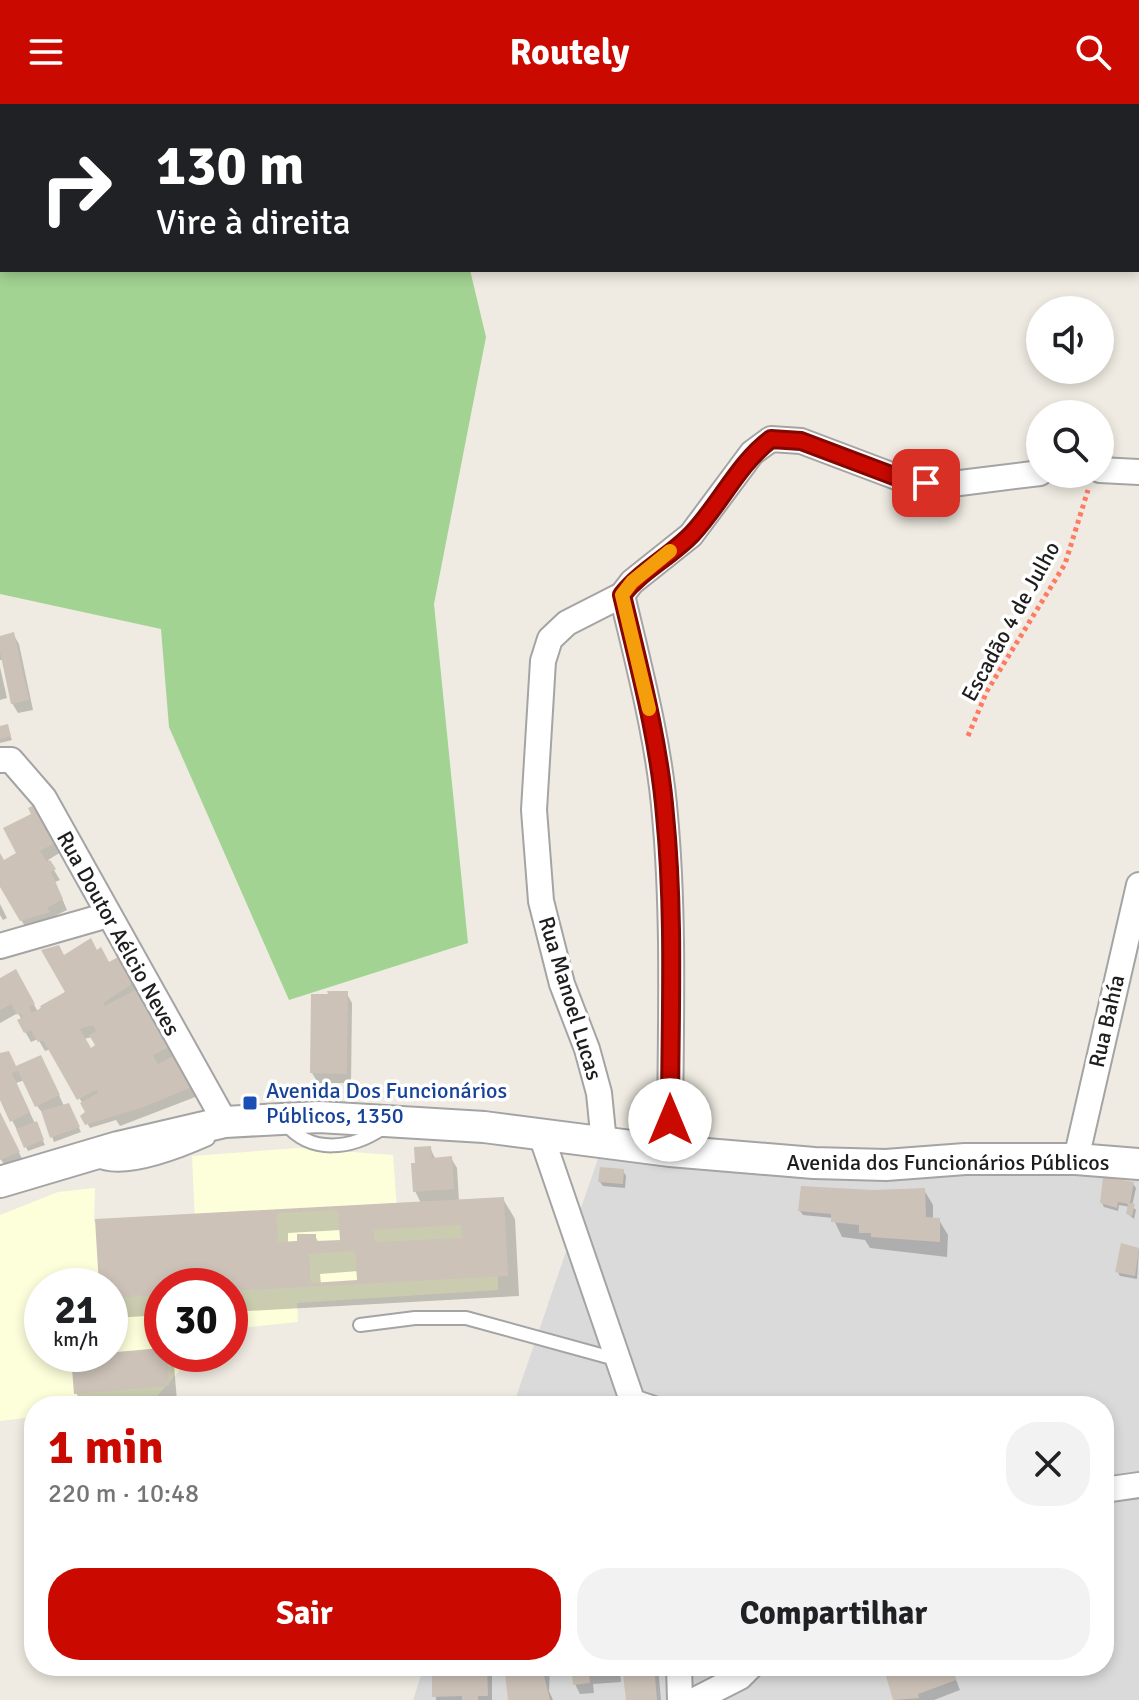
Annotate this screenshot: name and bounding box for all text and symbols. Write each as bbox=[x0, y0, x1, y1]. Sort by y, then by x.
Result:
icon: menu bbox=[24, 30, 68, 74]
text: Routely bbox=[510, 30, 629, 75]
icon: search bbox=[1071, 30, 1115, 74]
text: 130 m bbox=[156, 131, 304, 200]
icon: right bbox=[24, 136, 128, 240]
text: Vire à direita bbox=[156, 200, 351, 245]
map controls bbox=[1026, 296, 1114, 488]
button: sound bbox=[1026, 296, 1114, 384]
button: search bbox=[1026, 400, 1114, 488]
pin bbox=[892, 449, 960, 517]
icon: arrive bbox=[904, 461, 948, 505]
street label: Escadão 4 de Julho bbox=[955, 537, 1066, 706]
street label: Rua Doutor Aélcio Neves bbox=[51, 826, 186, 1040]
street label: Rua Manoel Lucas bbox=[533, 913, 608, 1083]
street label: Rua Bahía bbox=[1083, 972, 1130, 1070]
place label: Avenida Dos Funcionários Públicos, 1350 bbox=[266, 1077, 507, 1129]
position arrow bbox=[628, 1078, 712, 1162]
marker: Avenida Dos Funcionários Públicos, 1350 bbox=[241, 1094, 259, 1112]
street label: Avenida dos Funcionários Públicos bbox=[787, 1149, 1109, 1176]
speed limit sign: 30 bbox=[144, 1268, 248, 1372]
text: 21 bbox=[54, 1285, 98, 1335]
text: km/h bbox=[53, 1327, 99, 1352]
text: 1 min bbox=[48, 1418, 164, 1477]
button: close bbox=[1006, 1422, 1090, 1506]
text: 220 m · 10:48 bbox=[48, 1478, 199, 1510]
button: Sair bbox=[48, 1568, 561, 1660]
button: Compartilhar bbox=[577, 1568, 1090, 1660]

